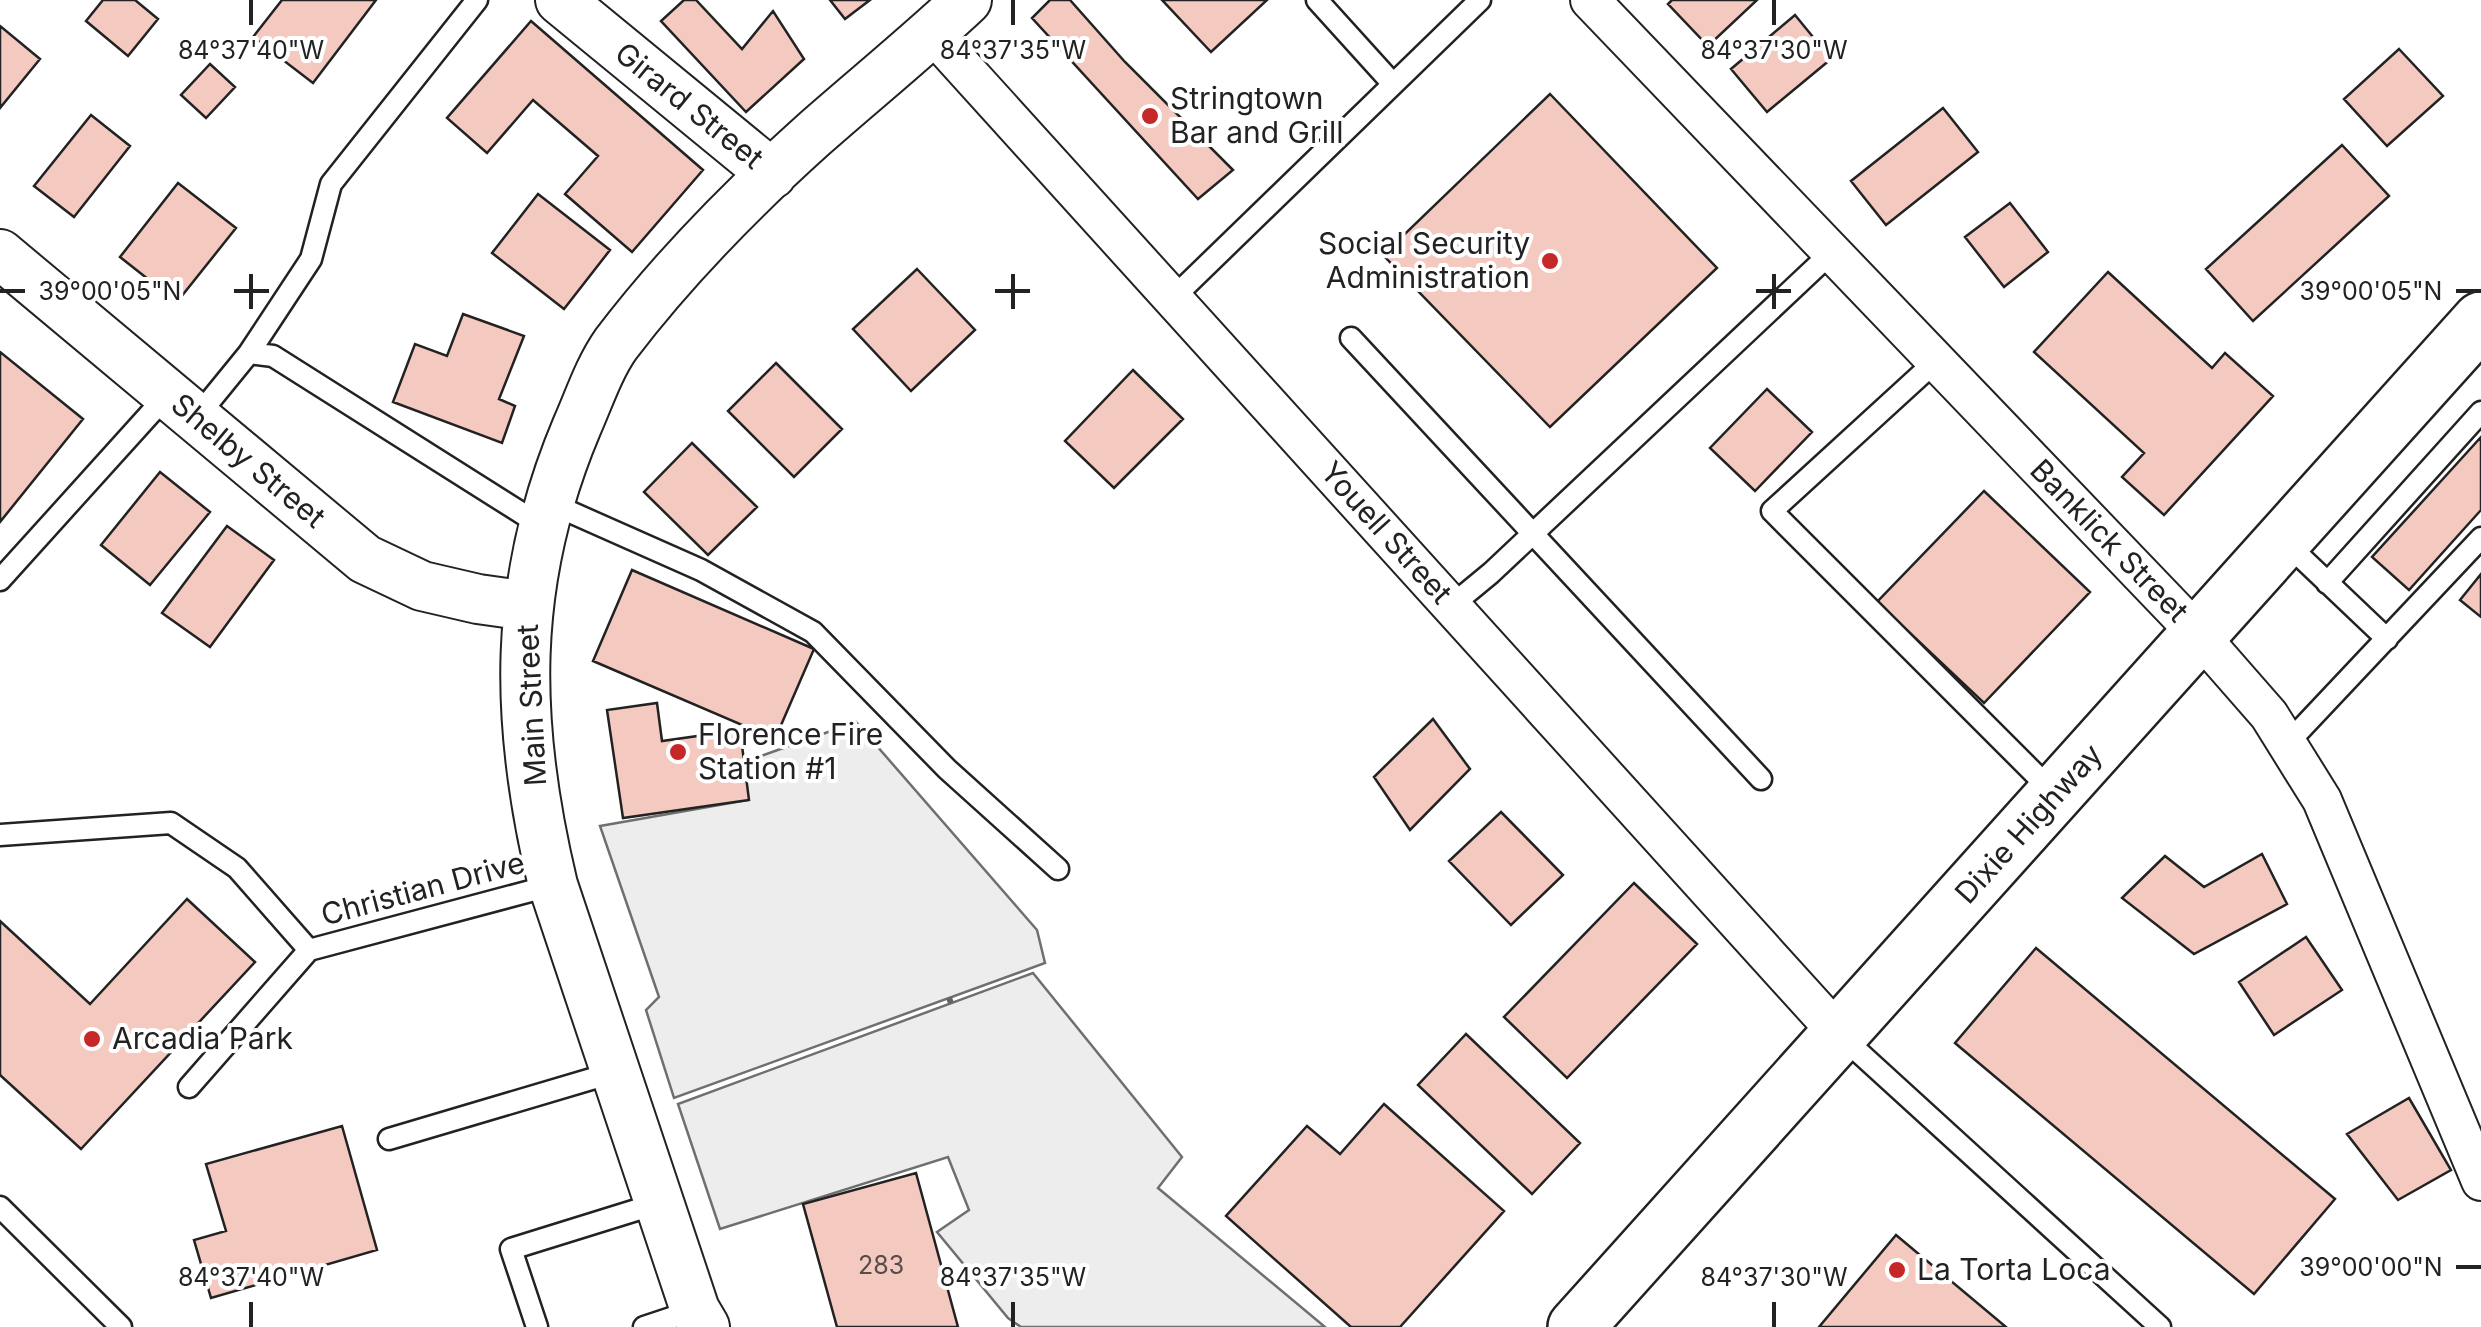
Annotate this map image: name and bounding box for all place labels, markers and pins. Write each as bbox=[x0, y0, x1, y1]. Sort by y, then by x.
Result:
place label: Stringtown Bar and Grill bbox=[1170, 80, 1344, 150]
marker: Stringtown Bar and Grill bbox=[1139, 105, 1161, 127]
place label: Social Security Administration bbox=[1318, 225, 1530, 295]
marker: Social Security Administration bbox=[1539, 250, 1561, 272]
place label: Florence Fire Station #1 bbox=[698, 716, 883, 786]
marker: Florence Fire Station #1 bbox=[667, 741, 689, 763]
place label: Arcadia Park bbox=[112, 1020, 293, 1056]
marker: Arcadia Park bbox=[81, 1028, 103, 1050]
place label: La Torta Loca bbox=[1917, 1251, 2111, 1287]
marker: La Torta Loca bbox=[1886, 1259, 1908, 1281]

